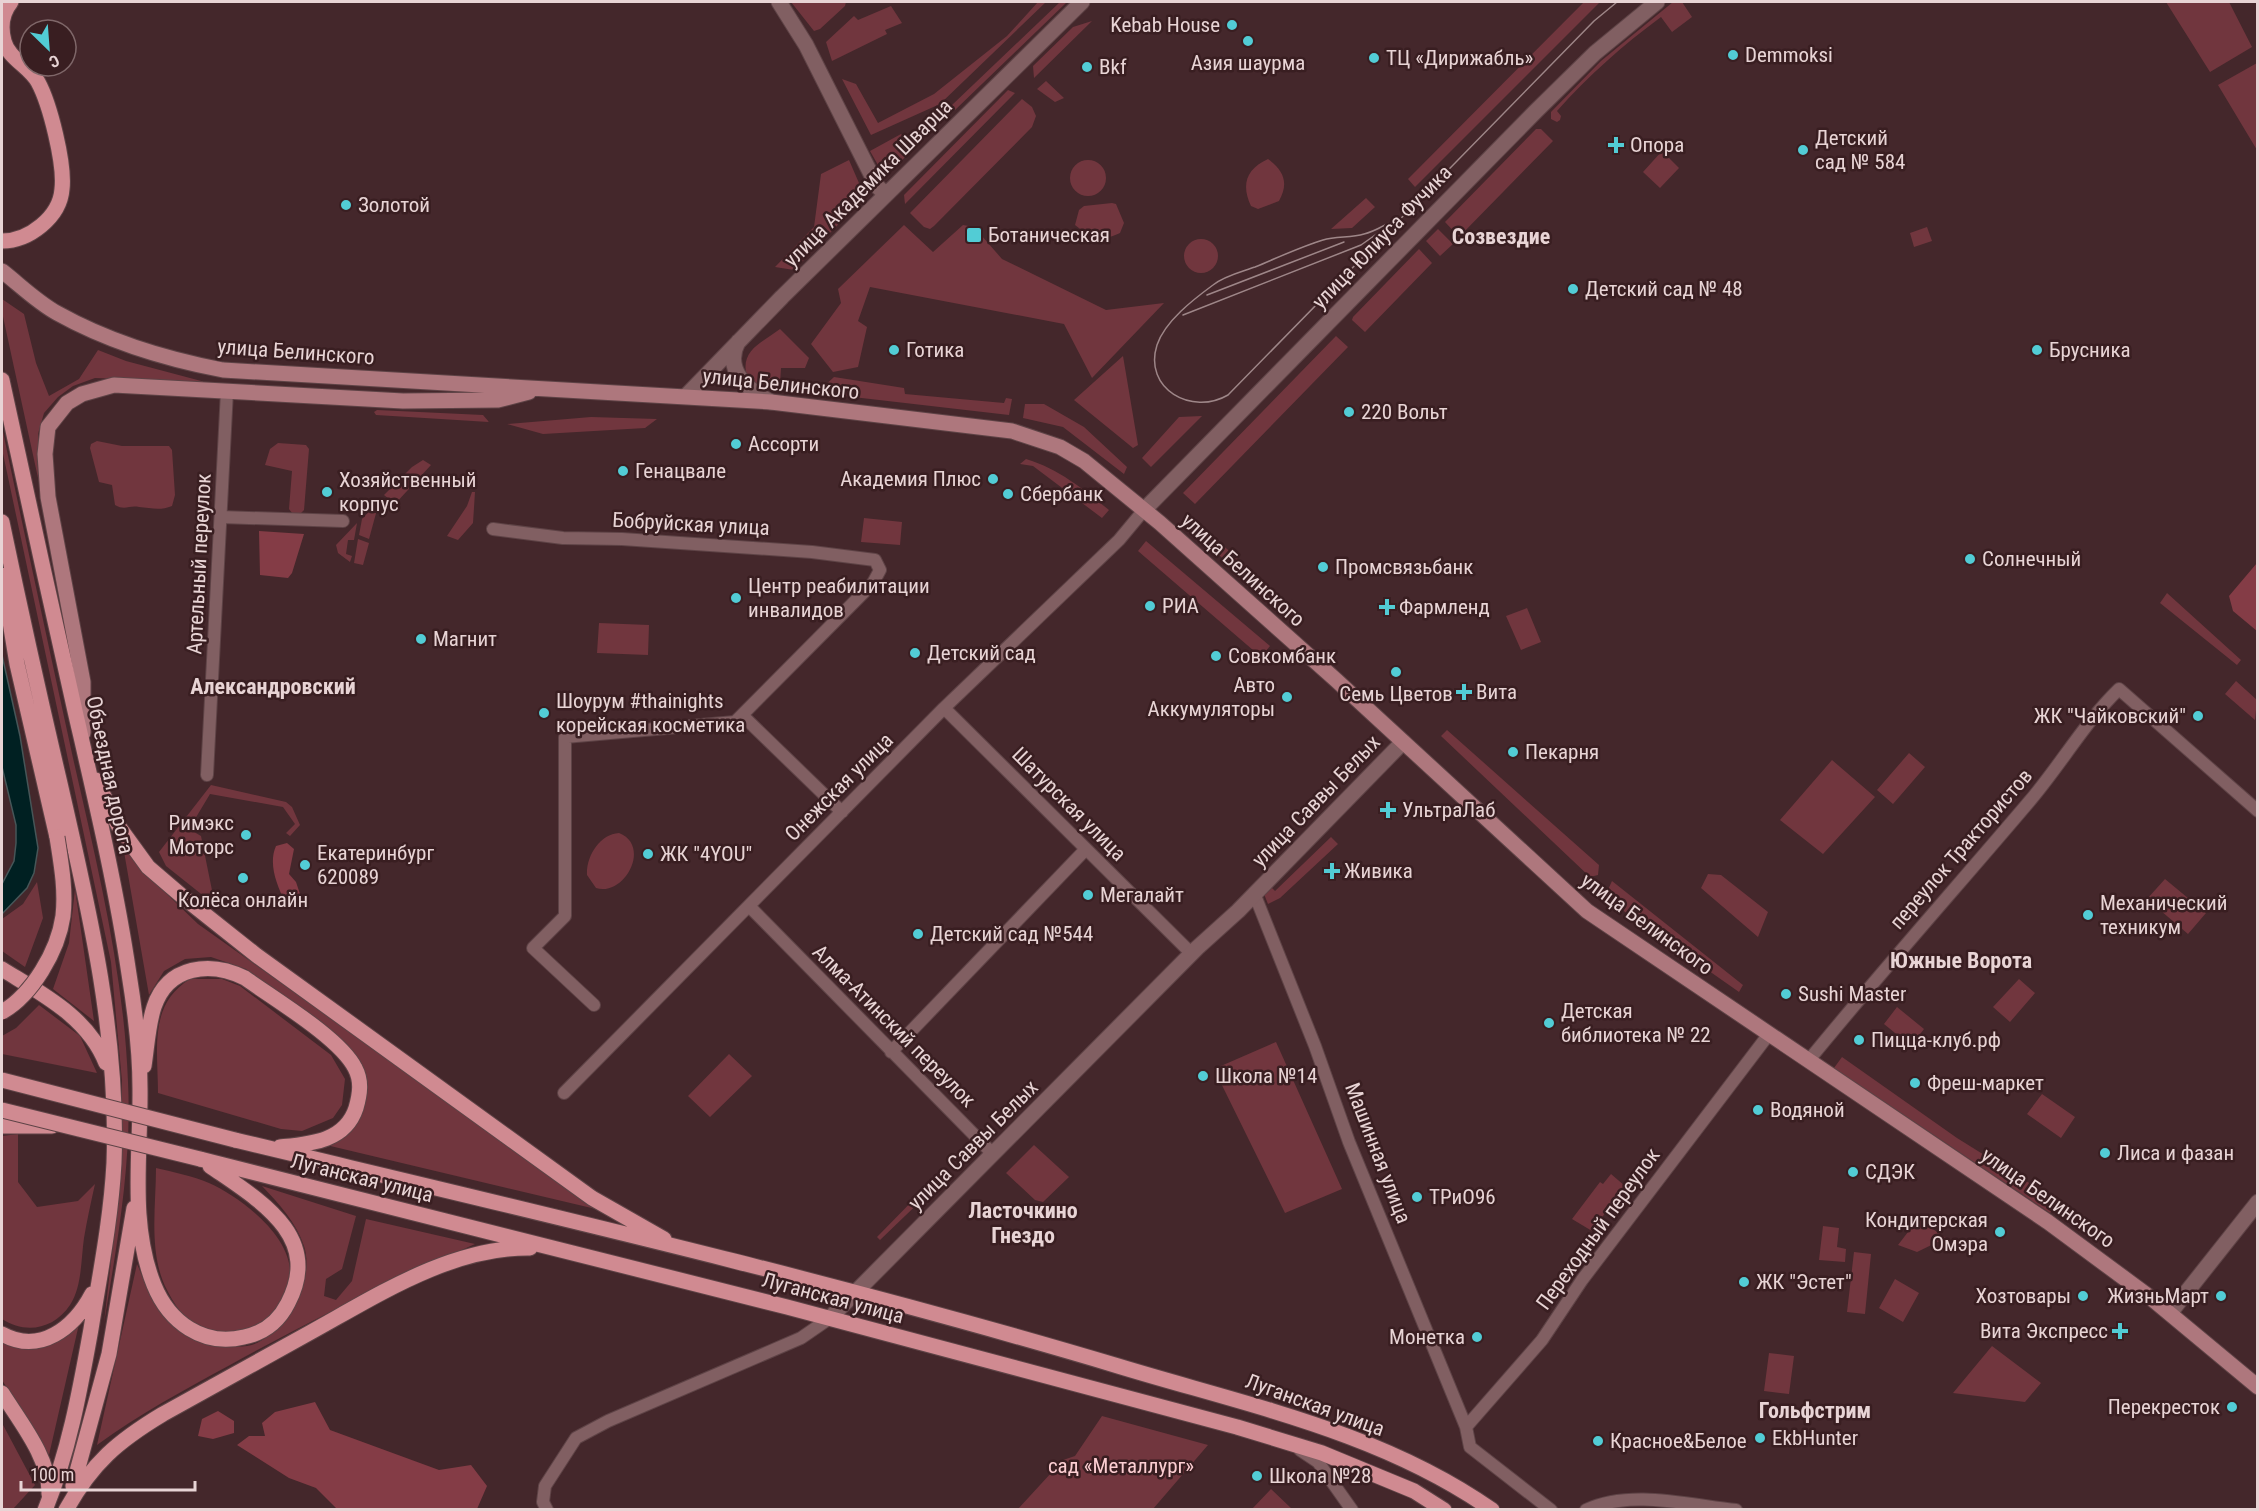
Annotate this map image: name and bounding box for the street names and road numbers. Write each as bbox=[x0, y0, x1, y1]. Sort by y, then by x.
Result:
street label: улица Академика Шварца bbox=[779, 94, 957, 272]
street label: улица Юлиуса Фучика bbox=[1307, 160, 1457, 314]
street label: улица Белинского bbox=[217, 335, 375, 369]
street label: улица Белинского bbox=[701, 364, 861, 404]
street label: Артельный переулок bbox=[182, 473, 216, 655]
street label: Бобруйская улица bbox=[612, 508, 770, 540]
street label: улица Белинского bbox=[1176, 508, 1310, 632]
street label: Объездная дорога bbox=[82, 694, 138, 856]
street label: Онежская улица bbox=[780, 728, 898, 846]
street label: улица Саввы Белых bbox=[1247, 730, 1385, 872]
street label: Шатурская улица bbox=[1007, 742, 1131, 866]
street label: переулок Трактористов bbox=[1885, 764, 2037, 934]
street label: улица Белинского bbox=[1576, 868, 1718, 980]
street label: Алма-Атинский переулок bbox=[808, 940, 980, 1112]
street label: улица Саввы Белых bbox=[903, 1075, 1043, 1215]
street label: Машинная улица bbox=[1340, 1079, 1416, 1227]
street label: улица Белинского bbox=[1977, 1143, 2119, 1253]
street label: Переходный переулок bbox=[1531, 1144, 1665, 1314]
street label: Луганская улица bbox=[288, 1149, 436, 1207]
street label: Луганская улица bbox=[759, 1268, 907, 1328]
street label: Луганская улица bbox=[1242, 1369, 1388, 1441]

